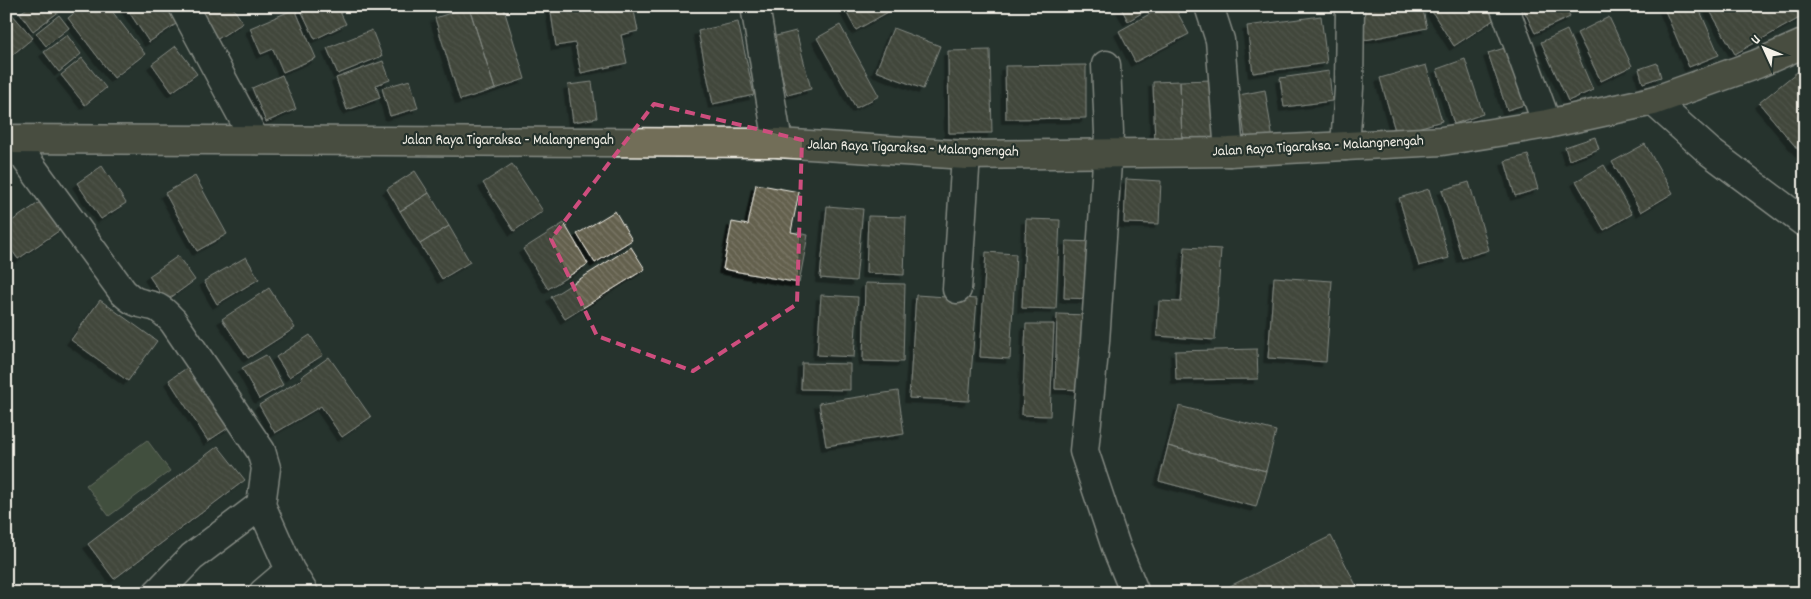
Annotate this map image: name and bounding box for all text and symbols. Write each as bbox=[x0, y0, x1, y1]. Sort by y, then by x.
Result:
north arrow bbox=[1738, 22, 1788, 72]
text: U bbox=[1747, 31, 1766, 50]
street label: Jalan Raya Tigaraksa - Malangnengah bbox=[402, 130, 614, 152]
street label: Jalan Raya Tigaraksa - Malangnengah bbox=[1212, 130, 1424, 164]
street label: Jalan Raya Tigaraksa - Malangnengah bbox=[807, 134, 1019, 164]

